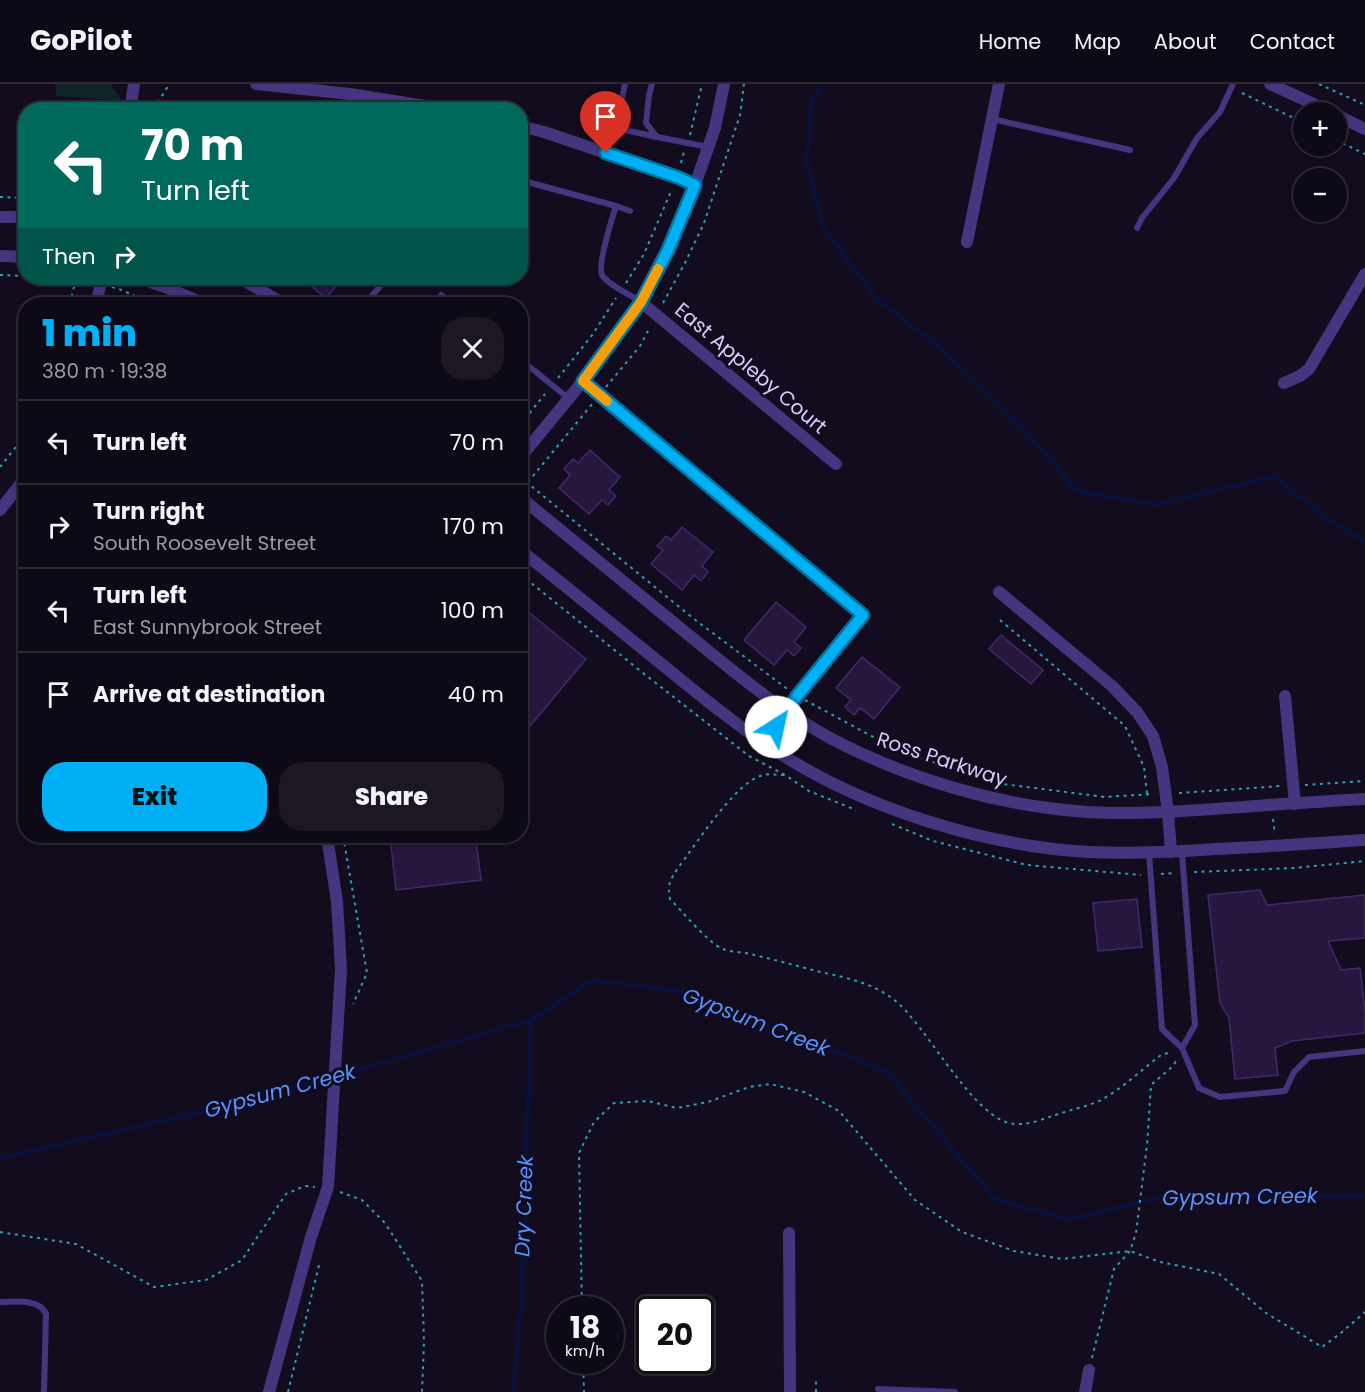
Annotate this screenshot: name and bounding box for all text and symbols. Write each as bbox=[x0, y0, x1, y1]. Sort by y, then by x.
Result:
text: GoPilot bbox=[30, 21, 132, 60]
text: Home bbox=[979, 27, 1041, 56]
text: Map bbox=[1074, 27, 1121, 56]
text: About bbox=[1154, 27, 1217, 56]
text: Contact bbox=[1250, 27, 1335, 56]
pin bbox=[580, 91, 631, 153]
icon: arrive bbox=[589, 100, 622, 133]
map controls bbox=[1293, 102, 1347, 222]
button: + bbox=[1293, 102, 1347, 156]
text: 70 m bbox=[141, 116, 244, 175]
icon: left bbox=[42, 126, 120, 204]
button: − bbox=[1293, 168, 1347, 222]
text: Turn left bbox=[141, 172, 250, 209]
icon: right bbox=[108, 240, 141, 273]
text: Then bbox=[42, 241, 96, 272]
street label: East Appleby Court bbox=[669, 296, 833, 440]
text: 1 min bbox=[42, 308, 137, 359]
button: close bbox=[441, 317, 504, 380]
text: 380 m · 19:38 bbox=[42, 357, 167, 385]
icon: left bbox=[42, 426, 75, 459]
text: Turn left bbox=[93, 427, 187, 458]
text: 70 m bbox=[450, 427, 504, 458]
text: Turn right bbox=[93, 496, 204, 527]
icon: right bbox=[42, 510, 75, 543]
text: 170 m bbox=[443, 511, 504, 542]
text: South Roosevelt Street bbox=[93, 529, 316, 557]
text: Turn left bbox=[93, 580, 187, 611]
icon: left bbox=[42, 594, 75, 627]
text: 100 m bbox=[441, 595, 504, 626]
text: East Sunnybrook Street bbox=[93, 613, 322, 641]
icon: arrive bbox=[42, 678, 75, 711]
text: Arrive at destination bbox=[93, 679, 325, 710]
text: 40 m bbox=[448, 679, 504, 710]
position arrow bbox=[744, 695, 808, 759]
street label: Ross Parkway bbox=[873, 725, 1011, 793]
button: Exit bbox=[42, 762, 267, 831]
button: Share bbox=[279, 762, 504, 831]
water label: Gypsum Creek bbox=[678, 980, 835, 1063]
water label: Gypsum Creek bbox=[201, 1056, 360, 1125]
water label: Dry Creek bbox=[507, 1153, 540, 1257]
water label: Gypsum Creek bbox=[1162, 1181, 1319, 1212]
speed limit sign: 20 bbox=[636, 1296, 714, 1374]
text: 18 bbox=[570, 1306, 600, 1349]
text: km/h bbox=[565, 1340, 605, 1361]

